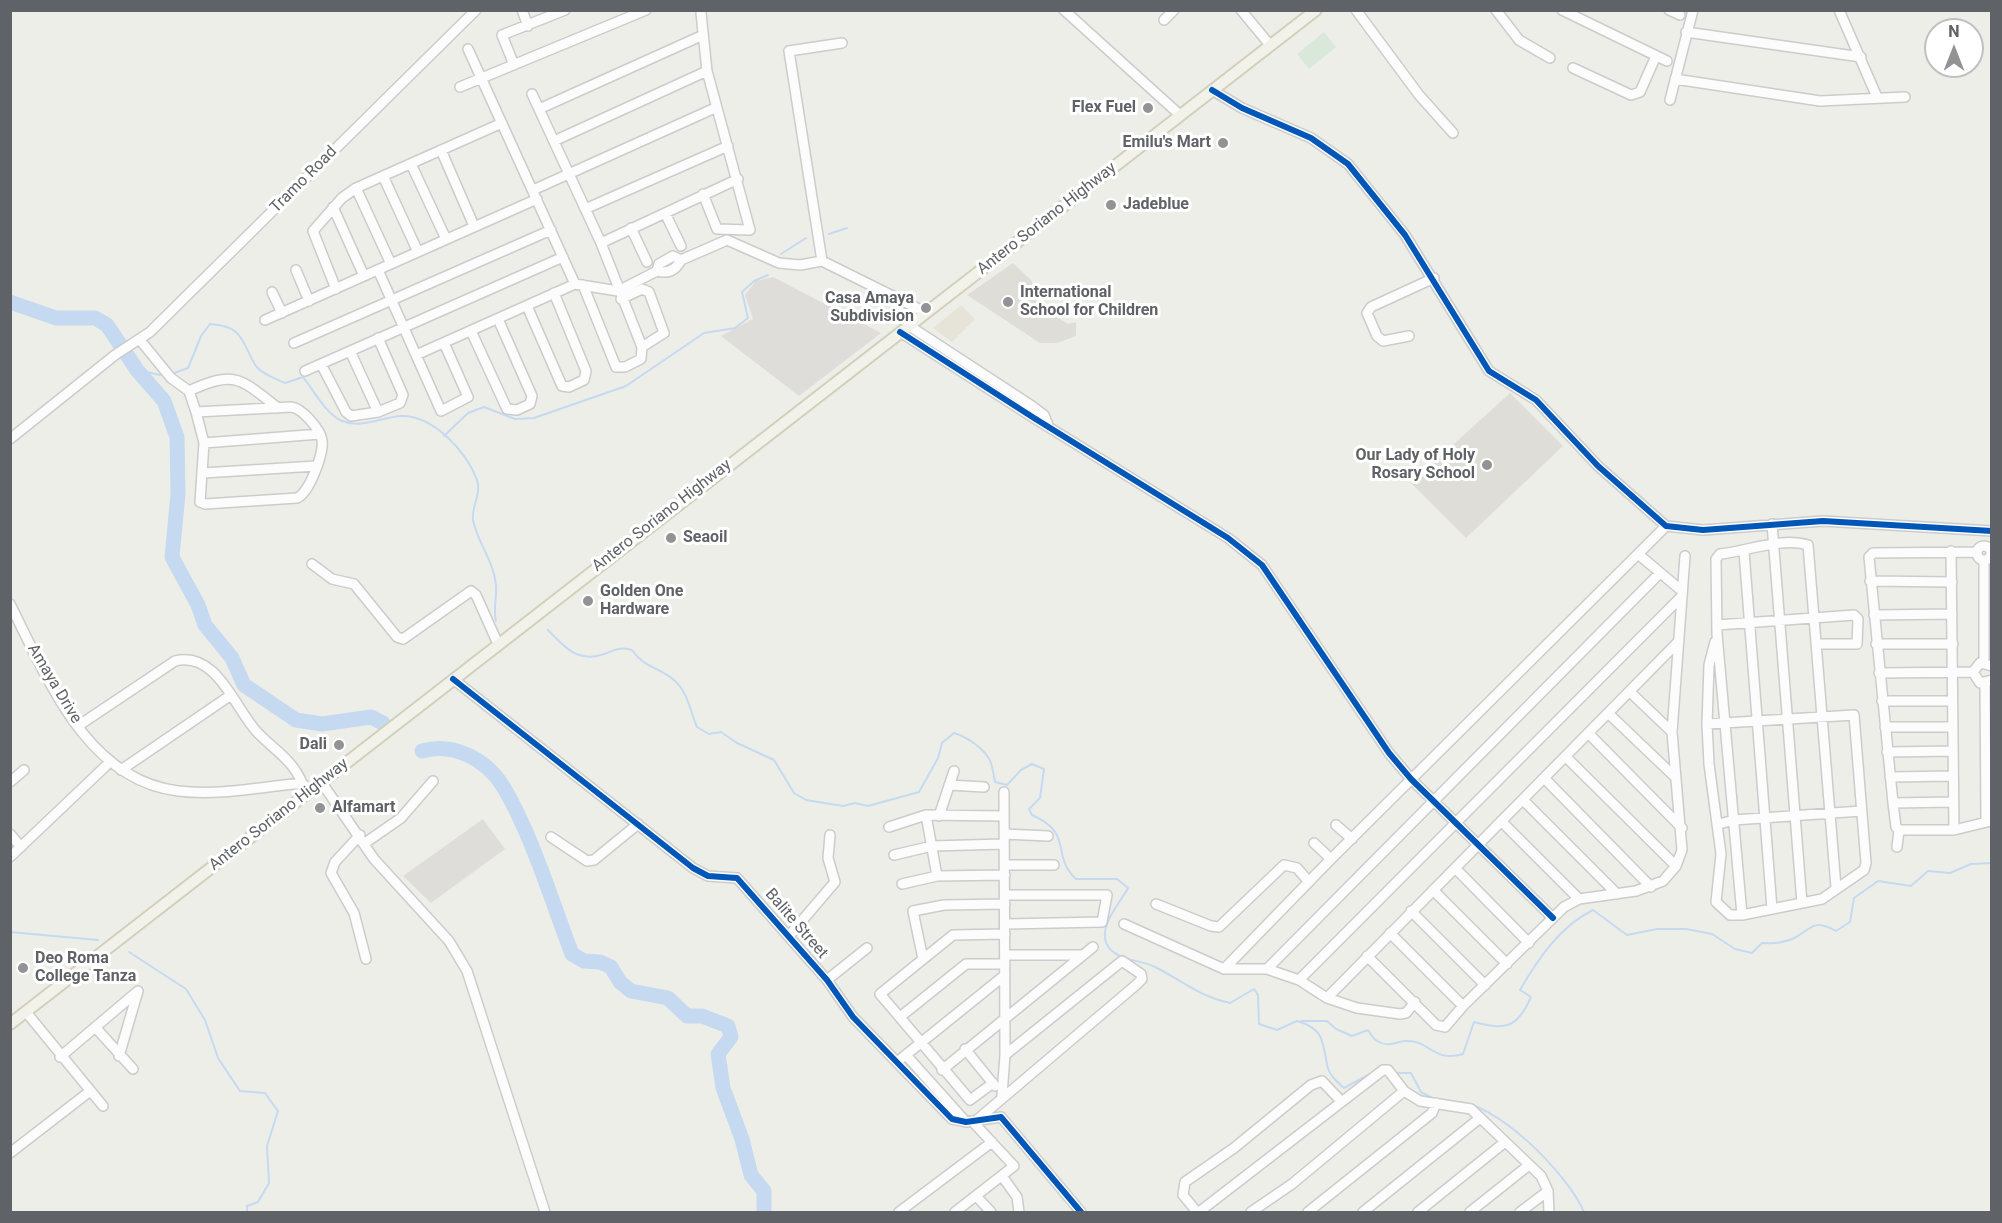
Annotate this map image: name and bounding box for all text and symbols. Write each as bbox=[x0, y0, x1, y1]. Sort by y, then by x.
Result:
north arrow bbox=[1924, 18, 1984, 78]
text: N bbox=[1948, 22, 1960, 41]
place label: Flex Fuel bbox=[1072, 98, 1136, 118]
marker: Flex Fuel bbox=[1141, 101, 1155, 115]
place label: Emilu's Mart bbox=[1122, 133, 1211, 153]
marker: Emilu's Mart bbox=[1216, 136, 1230, 150]
street label: Tramo Road bbox=[267, 143, 341, 217]
street label: Antero Soriano Highway bbox=[974, 159, 1120, 279]
place label: Jadeblue bbox=[1123, 195, 1189, 215]
marker: Jadeblue bbox=[1104, 198, 1118, 212]
place label: International School for Children bbox=[1020, 283, 1158, 321]
place label: Casa Amaya Subdivision bbox=[825, 289, 914, 327]
marker: International School for Children bbox=[1001, 295, 1015, 309]
marker: Casa Amaya Subdivision bbox=[919, 301, 933, 315]
place label: Our Lady of Holy Rosary School bbox=[1356, 446, 1475, 484]
street label: Antero Soriano Highway bbox=[589, 456, 735, 576]
marker: Our Lady of Holy Rosary School bbox=[1480, 458, 1494, 472]
place label: Seaoil bbox=[683, 528, 728, 548]
marker: Seaoil bbox=[664, 531, 678, 545]
place label: Golden One Hardware bbox=[600, 582, 683, 620]
marker: Golden One Hardware bbox=[581, 594, 595, 608]
street label: Amaya Drive bbox=[23, 641, 85, 727]
place label: Dali bbox=[300, 735, 327, 755]
marker: Dali bbox=[332, 738, 346, 752]
street label: Antero Soriano Highway bbox=[206, 755, 352, 875]
place label: Alfamart bbox=[332, 798, 395, 818]
marker: Alfamart bbox=[313, 801, 327, 815]
street label: Balite Street bbox=[760, 885, 832, 963]
place label: Deo Roma College Tanza bbox=[35, 949, 136, 987]
marker: Deo Roma College Tanza bbox=[16, 961, 30, 975]

